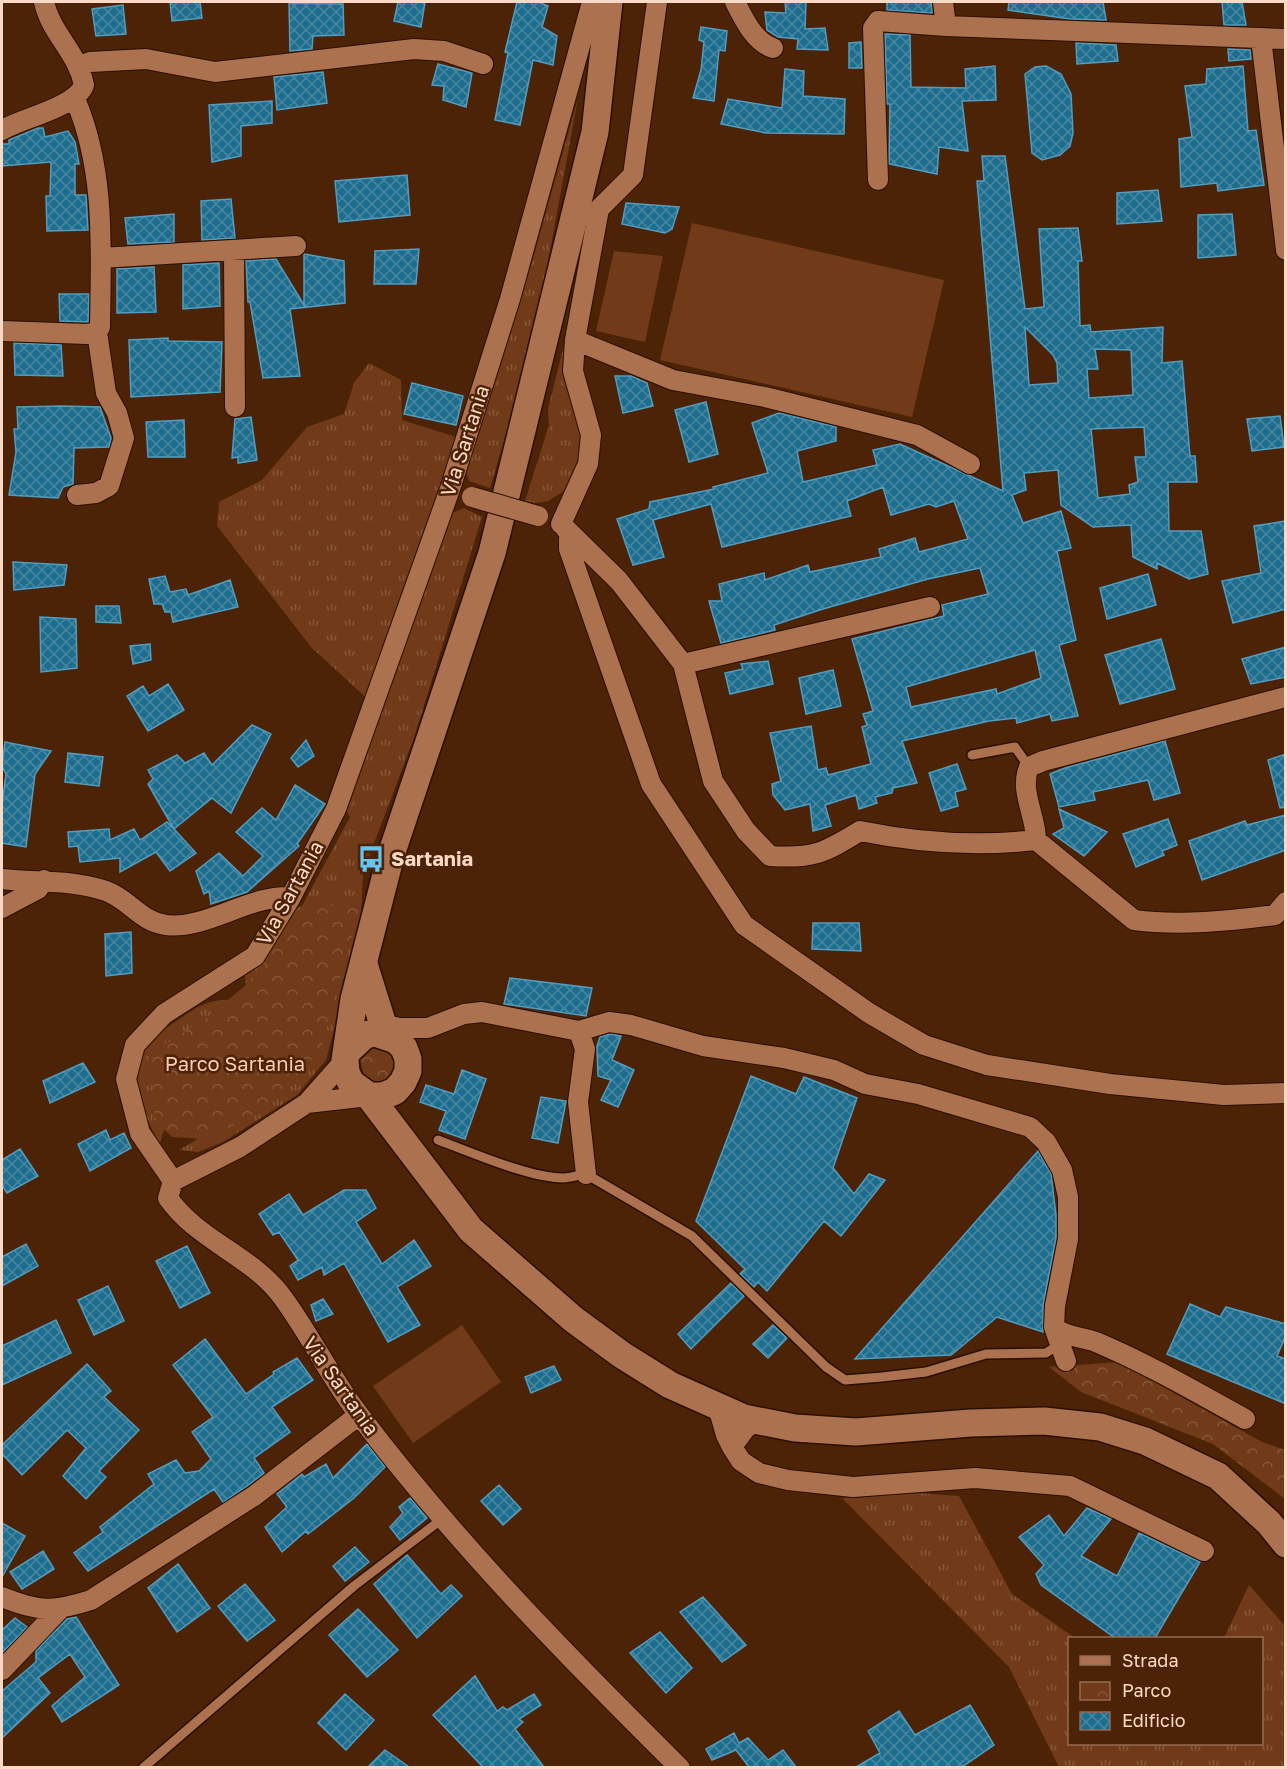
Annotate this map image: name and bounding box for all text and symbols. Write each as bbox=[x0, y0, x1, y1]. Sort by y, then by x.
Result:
street label: Via Sartania bbox=[435, 382, 493, 499]
street label: Via Sartania bbox=[251, 836, 328, 949]
bus stop icon: Sartania bbox=[356, 844, 386, 874]
place label: Sartania bbox=[391, 846, 473, 870]
park label: Parco Sartania bbox=[165, 1051, 305, 1075]
street label: Via Sartania bbox=[299, 1331, 385, 1440]
legend bbox=[1068, 1637, 1263, 1745]
text: Strada bbox=[1122, 1649, 1179, 1671]
text: Parco bbox=[1122, 1679, 1171, 1701]
text: Edificio bbox=[1122, 1709, 1186, 1731]

